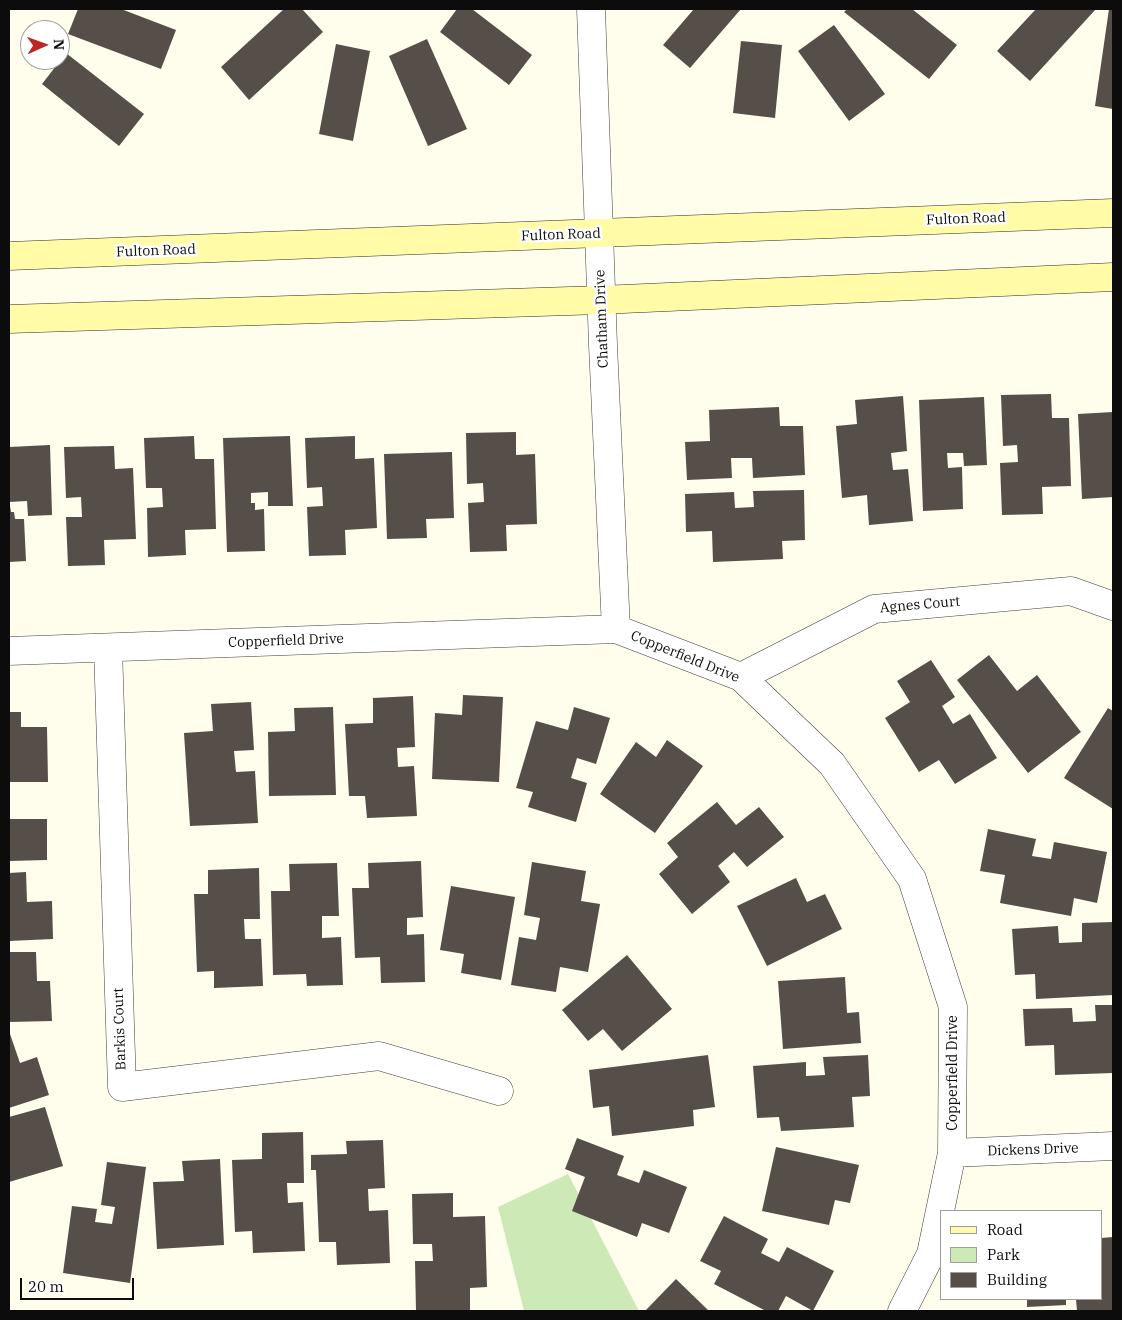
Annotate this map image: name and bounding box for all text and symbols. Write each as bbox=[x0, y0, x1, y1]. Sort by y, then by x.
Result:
north arrow bbox=[20, 20, 70, 70]
text: N bbox=[50, 39, 68, 50]
street label: Fulton Road bbox=[926, 209, 1006, 229]
street label: Fulton Road bbox=[521, 225, 601, 245]
street label: Fulton Road bbox=[116, 241, 196, 261]
street label: Chatham Drive bbox=[592, 269, 612, 369]
street label: Agnes Court bbox=[879, 593, 961, 617]
street label: Copperfield Drive bbox=[628, 628, 742, 686]
street label: Copperfield Drive bbox=[228, 631, 344, 651]
street label: Barkis Court bbox=[110, 987, 130, 1071]
street label: Copperfield Drive bbox=[945, 1015, 961, 1131]
street label: Dickens Drive bbox=[987, 1140, 1079, 1160]
legend bbox=[940, 1210, 1102, 1300]
text: Road bbox=[987, 1220, 1023, 1239]
text: Park bbox=[987, 1245, 1020, 1264]
scale bar bbox=[22, 1268, 136, 1300]
text: Building bbox=[987, 1270, 1047, 1289]
text: 20 m bbox=[28, 1277, 64, 1296]

